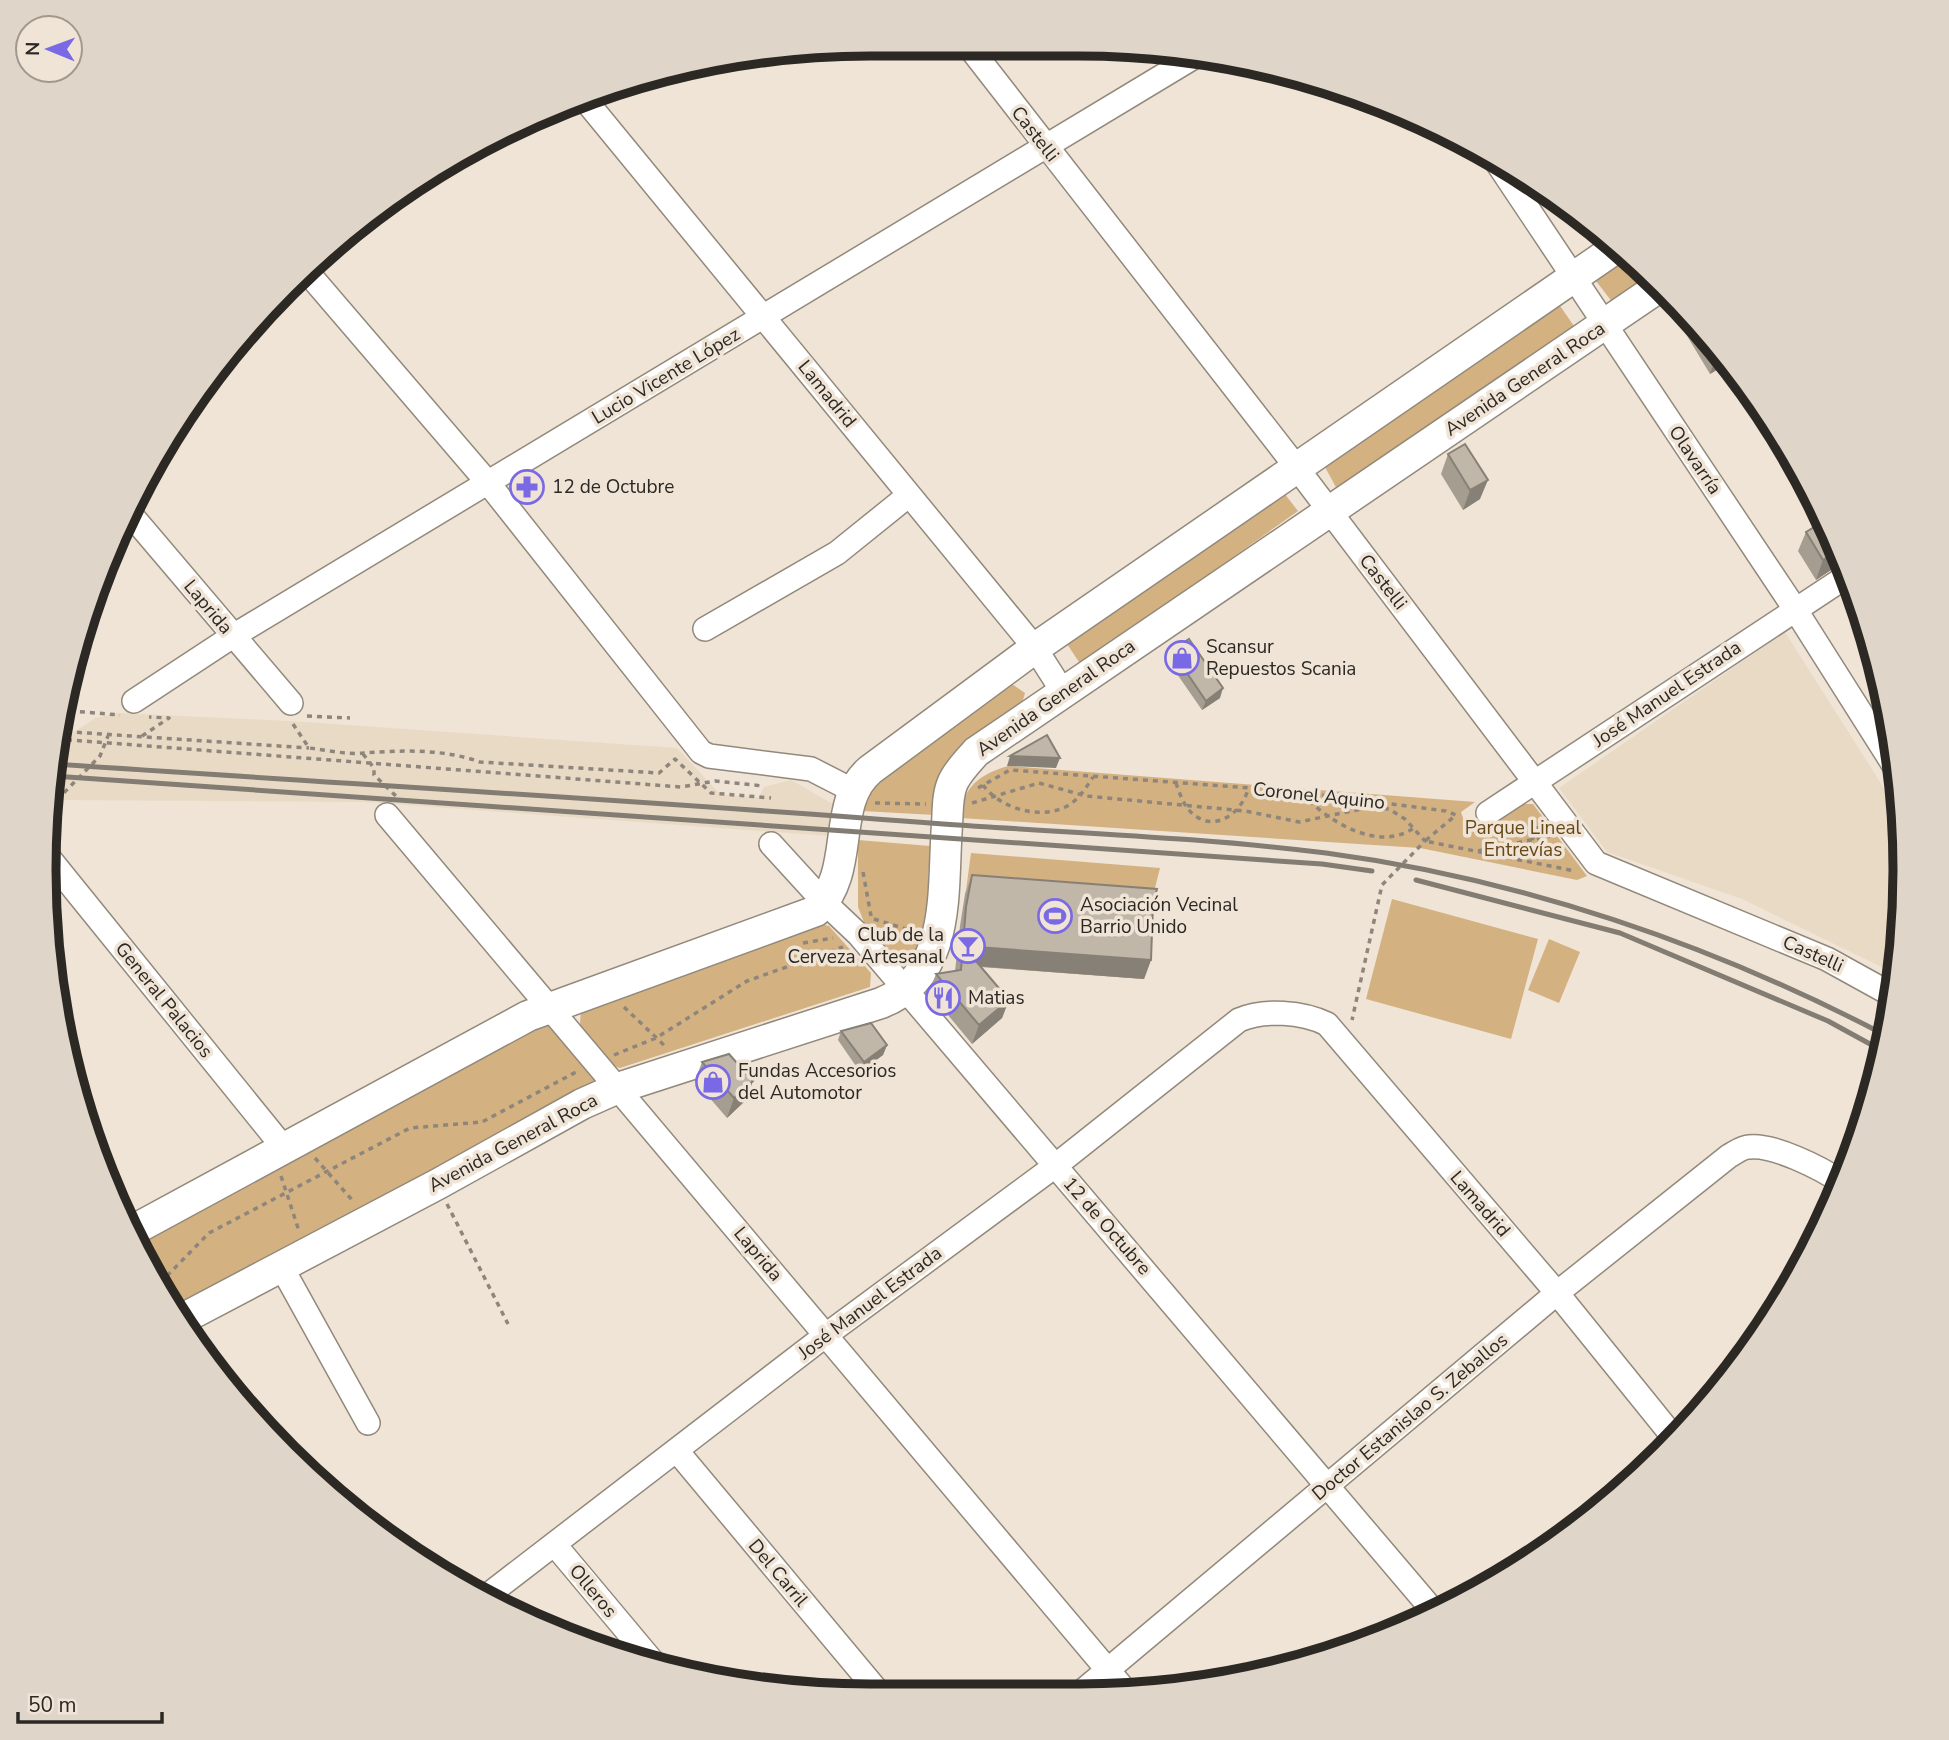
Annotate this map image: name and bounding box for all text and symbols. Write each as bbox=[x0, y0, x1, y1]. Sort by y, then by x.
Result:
north arrow bbox=[14, 14, 84, 84]
text: N bbox=[20, 41, 46, 56]
street label: Castelli bbox=[1005, 101, 1065, 167]
street label: Avenida General Roca bbox=[1440, 316, 1610, 442]
street label: Lucio Vicente López bbox=[587, 321, 745, 431]
street label: Lamadrid bbox=[792, 355, 862, 433]
street label: Olavarría bbox=[1662, 420, 1728, 500]
pharmacy icon: 12 de Octubre bbox=[508, 468, 546, 506]
place label: 12 de Octubre bbox=[552, 474, 674, 500]
street label: Castelli bbox=[1353, 549, 1413, 615]
street label: Laprida bbox=[178, 574, 238, 640]
street label: Avenida General Roca bbox=[971, 633, 1141, 763]
place label: Scansur Repuestos Scania bbox=[1206, 634, 1356, 682]
street label: José Manuel Estrada bbox=[1587, 635, 1746, 754]
shop icon: Scansur Repuestos Scania bbox=[1163, 639, 1201, 677]
street label: Coronel Aquino bbox=[1252, 776, 1386, 816]
park label: Parque Lineal Entrevías bbox=[1465, 815, 1582, 863]
place label: Asociación Vecinal Barrio Unido bbox=[1080, 892, 1238, 940]
sports icon: Asociación Vecinal Barrio Unido bbox=[1036, 897, 1074, 935]
place label: Club de la Cerveza Artesanal bbox=[788, 922, 944, 970]
bar icon: Club de la Cerveza Artesanal bbox=[949, 927, 987, 965]
street label: Castelli bbox=[1779, 929, 1847, 979]
street label: General Palacios bbox=[109, 937, 219, 1063]
restaurant icon: Matias bbox=[924, 979, 962, 1017]
place label: Matias bbox=[968, 985, 1025, 1011]
place label: Fundas Accesorios del Automotor bbox=[738, 1058, 897, 1106]
shop icon: Fundas Accesorios del Automotor bbox=[694, 1063, 732, 1101]
street label: Avenida General Roca bbox=[424, 1087, 602, 1199]
street label: Lamadrid bbox=[1444, 1165, 1516, 1243]
street label: 12 de Octubre bbox=[1057, 1171, 1157, 1281]
street label: Laprida bbox=[728, 1221, 788, 1287]
street label: José Manuel Estrada bbox=[792, 1240, 947, 1366]
street label: Doctor Estanislao S. Zeballos bbox=[1307, 1327, 1513, 1507]
street label: Del Carril bbox=[742, 1534, 814, 1613]
street label: Olleros bbox=[563, 1559, 623, 1623]
scale bar bbox=[18, 1680, 161, 1724]
text: 50 m bbox=[28, 1691, 77, 1719]

